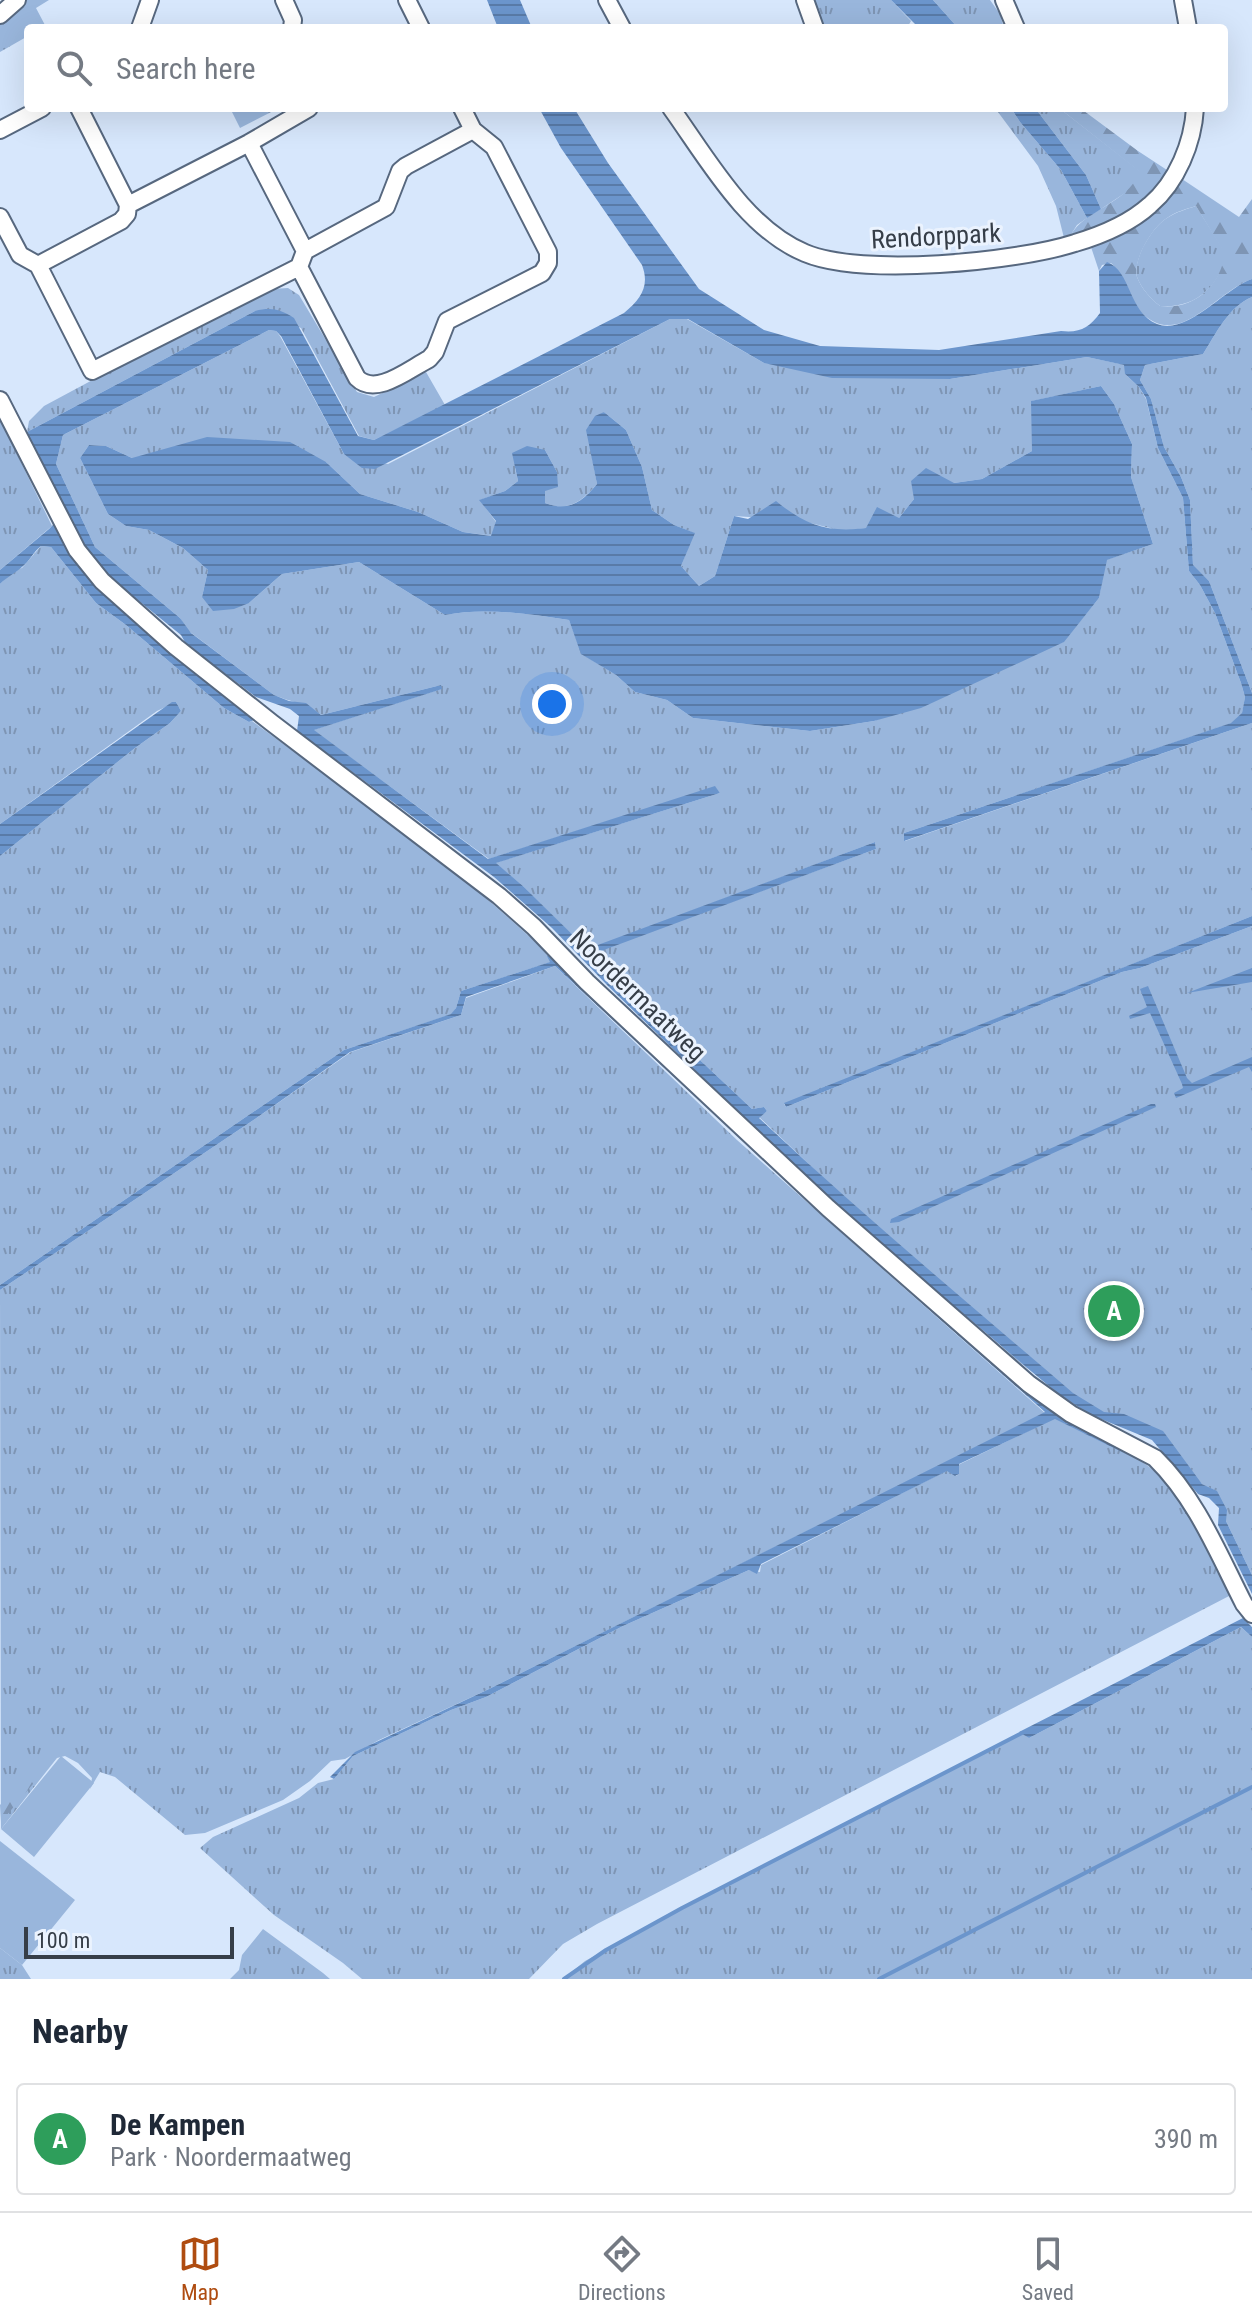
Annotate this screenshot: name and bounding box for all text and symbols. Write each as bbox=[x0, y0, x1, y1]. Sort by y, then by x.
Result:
search box bbox=[24, 24, 1228, 112]
icon: search bbox=[52, 46, 96, 90]
text: Search here bbox=[116, 51, 256, 86]
street label: Rendorppark bbox=[870, 218, 1002, 254]
your location bbox=[532, 684, 572, 724]
street label: Noordermaatweg bbox=[564, 923, 712, 1067]
pin: A bbox=[1088, 1281, 1140, 1341]
scale bar bbox=[24, 1923, 234, 1959]
text: 100 m bbox=[36, 1928, 90, 1953]
text: Nearby bbox=[32, 2011, 128, 2051]
text: De Kampen bbox=[110, 2107, 245, 2142]
text: A bbox=[52, 2124, 68, 2154]
text: 390 m bbox=[1154, 2124, 1218, 2154]
text: Park · Noordermaatweg bbox=[110, 2142, 352, 2172]
tab: Map bbox=[178, 2232, 222, 2305]
tab: Directions bbox=[578, 2232, 666, 2305]
tab: Saved bbox=[1022, 2232, 1074, 2305]

